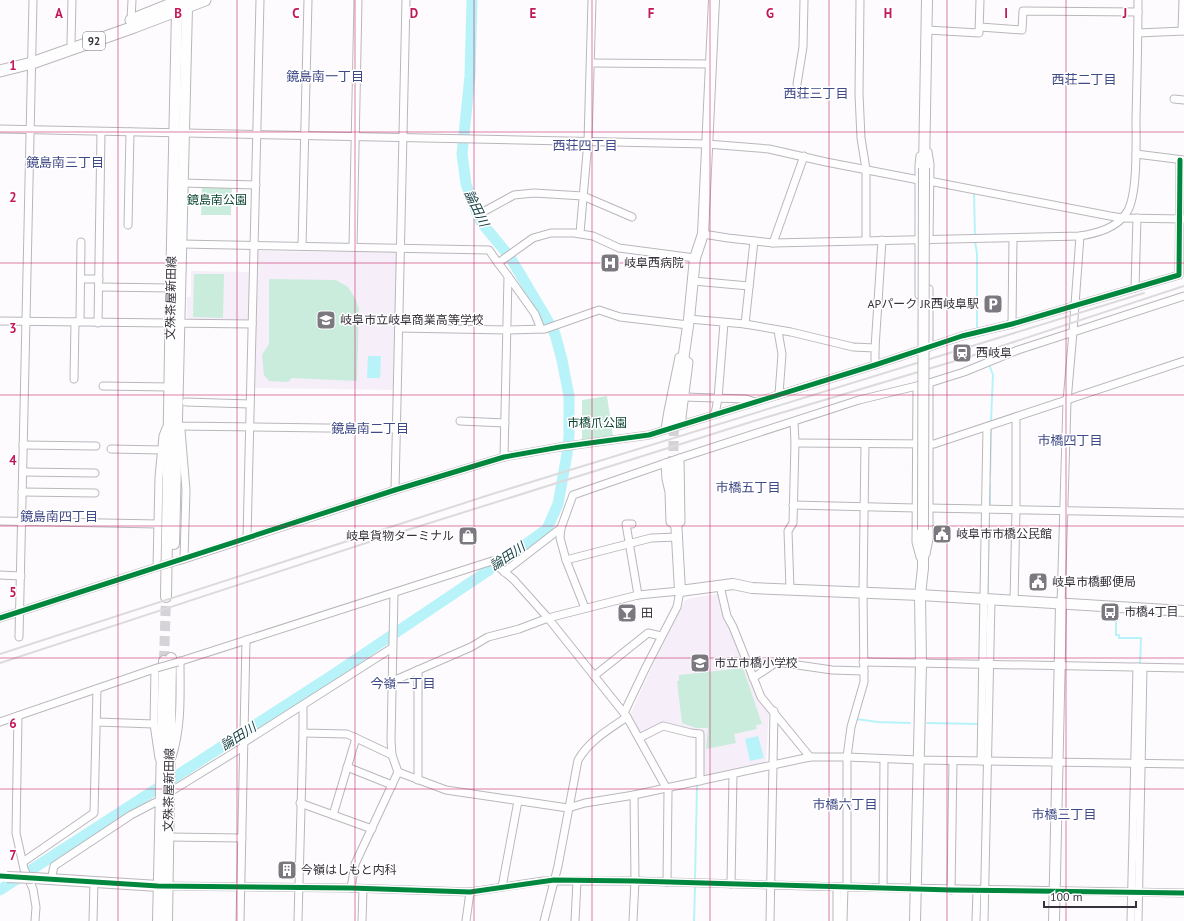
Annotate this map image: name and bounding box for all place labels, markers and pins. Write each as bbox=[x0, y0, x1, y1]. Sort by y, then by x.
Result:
hospital icon: 岐阜西病院 bbox=[599, 252, 621, 274]
place label: 岐阜西病院 bbox=[624, 255, 684, 270]
parking icon: APパーク JR西岐阜駅 bbox=[982, 293, 1004, 315]
place label: APパーク JR西岐阜駅 bbox=[867, 296, 979, 311]
school or university icon: 岐阜市立岐阜商業高等学校 bbox=[315, 309, 337, 331]
place label: 岐阜市立岐阜商業高等学校 bbox=[340, 312, 484, 327]
station icon: 西岐阜 bbox=[951, 342, 973, 364]
place label: 西岐阜 bbox=[976, 345, 1012, 360]
public building icon: 岐阜市市橋公民館 bbox=[931, 523, 953, 545]
shop icon: 岐阜貨物ターミナル bbox=[457, 525, 479, 547]
place label: 岐阜市市橋公民館 bbox=[956, 526, 1052, 541]
place label: 岐阜貨物ターミナル bbox=[346, 528, 454, 543]
public building icon: 岐阜市橋郵便局 bbox=[1027, 571, 1049, 593]
place label: 岐阜市橋郵便局 bbox=[1052, 574, 1136, 589]
bus stop icon: 市橋4丁目 bbox=[1099, 601, 1121, 623]
bar icon: 田 bbox=[616, 602, 638, 624]
place label: 市橋4丁目 bbox=[1124, 604, 1179, 619]
place label: 田 bbox=[641, 605, 653, 620]
school or university icon: 市立市橋小学校 bbox=[689, 652, 711, 674]
place label: 市立市橋小学校 bbox=[714, 655, 798, 670]
building icon: 今嶺はしもと内科 bbox=[276, 859, 298, 881]
place label: 今嶺はしもと内科 bbox=[301, 862, 397, 877]

